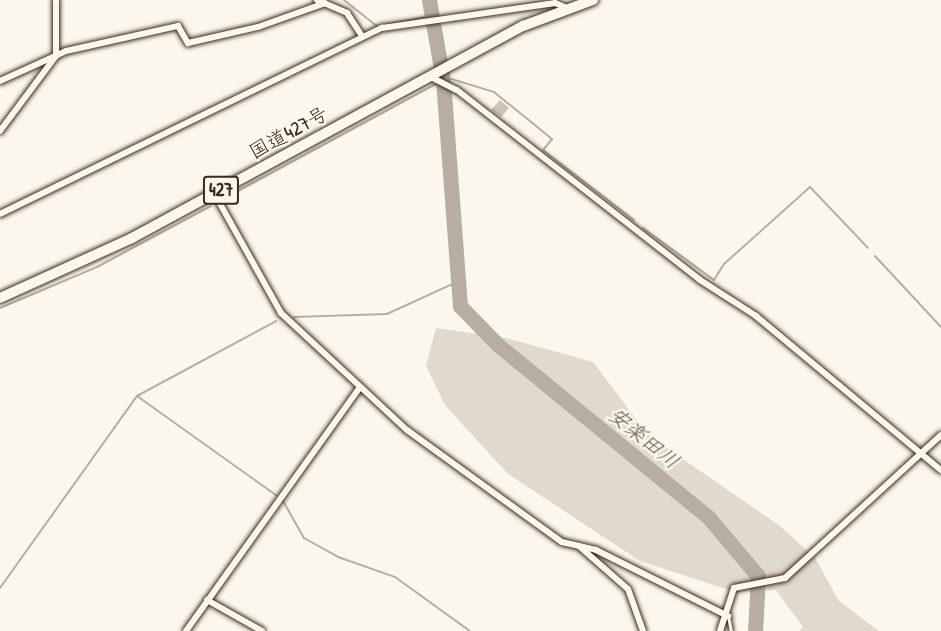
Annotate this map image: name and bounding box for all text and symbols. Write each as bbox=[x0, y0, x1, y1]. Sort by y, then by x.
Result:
street label: 国道427号 bbox=[244, 100, 332, 164]
road number: 427 bbox=[202, 175, 240, 205]
water label: 安楽田川 bbox=[603, 402, 685, 474]

